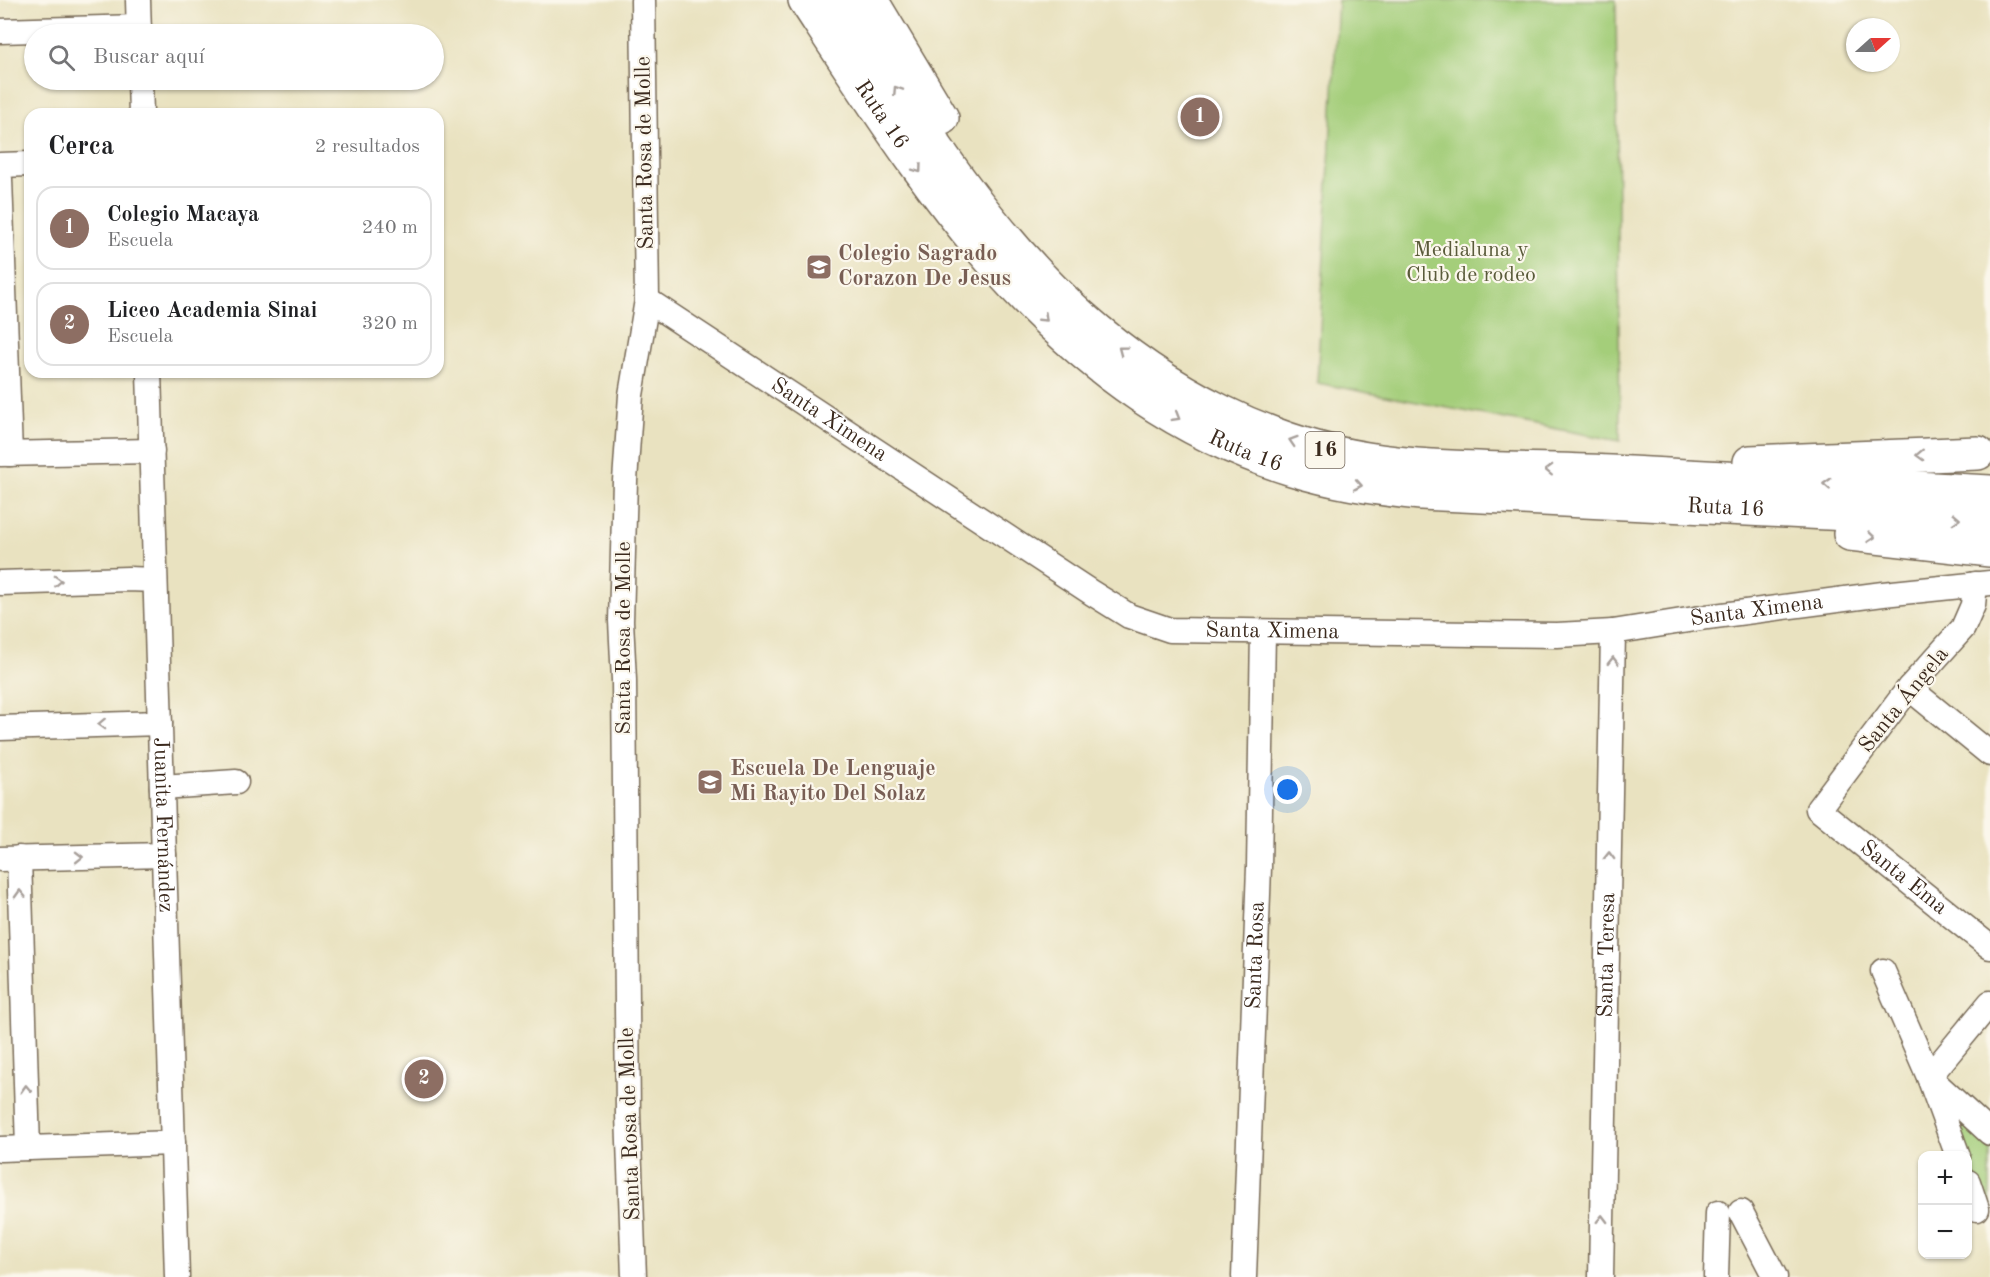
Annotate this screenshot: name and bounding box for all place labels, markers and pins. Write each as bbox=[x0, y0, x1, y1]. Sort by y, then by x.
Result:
pin: 1 bbox=[1180, 94, 1220, 140]
place label: Colegio Sagrado Corazon De Jesus bbox=[838, 243, 1011, 290]
school or university icon: Colegio Sagrado Corazon De Jesus bbox=[804, 252, 834, 282]
place label: Escuela De Lenguaje Mi Rayito Del Solaz bbox=[730, 758, 936, 805]
school or university icon: Escuela De Lenguaje Mi Rayito Del Solaz bbox=[695, 767, 725, 797]
pin: 2 bbox=[404, 1056, 444, 1102]

